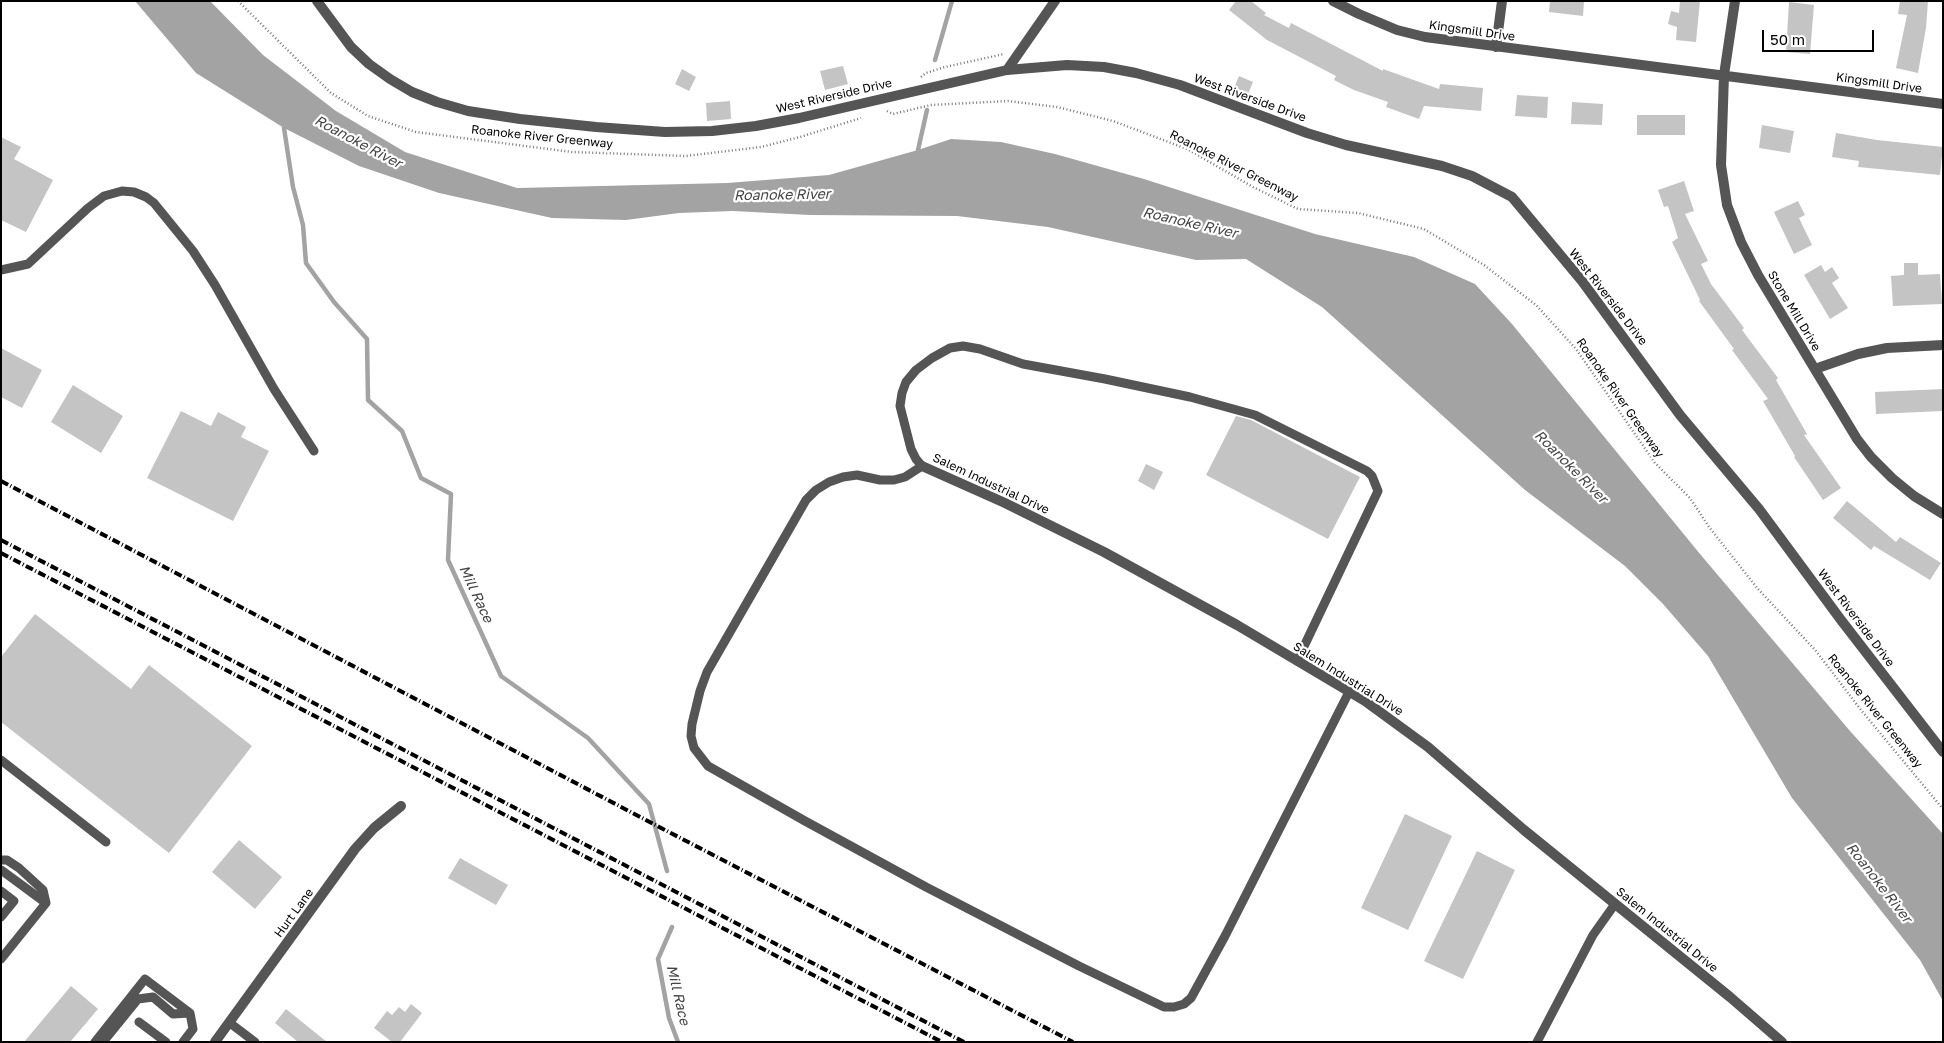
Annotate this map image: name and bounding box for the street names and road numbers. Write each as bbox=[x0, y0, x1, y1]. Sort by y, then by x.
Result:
street label: Kingsmill Drive bbox=[1428, 18, 1516, 44]
street label: Kingsmill Drive bbox=[1835, 70, 1923, 96]
street label: West Riverside Drive bbox=[1192, 71, 1308, 125]
street label: West Riverside Drive bbox=[775, 76, 893, 116]
street label: Roanoke River Greenway bbox=[470, 122, 614, 152]
street label: Roanoke River Greenway bbox=[1167, 127, 1301, 205]
street label: West Riverside Drive bbox=[1566, 246, 1650, 348]
street label: Stone Mill Drive bbox=[1764, 268, 1824, 354]
street label: Roanoke River Greenway bbox=[1573, 335, 1667, 461]
street label: Salem Industrial Drive bbox=[930, 451, 1052, 517]
street label: West Riverside Drive bbox=[1815, 566, 1897, 670]
street label: Salem Industrial Drive bbox=[1290, 639, 1406, 719]
street label: Roanoke River Greenway bbox=[1825, 651, 1925, 771]
street label: Salem Industrial Drive bbox=[1613, 884, 1721, 976]
street label: Hurt Lane bbox=[271, 886, 317, 940]

